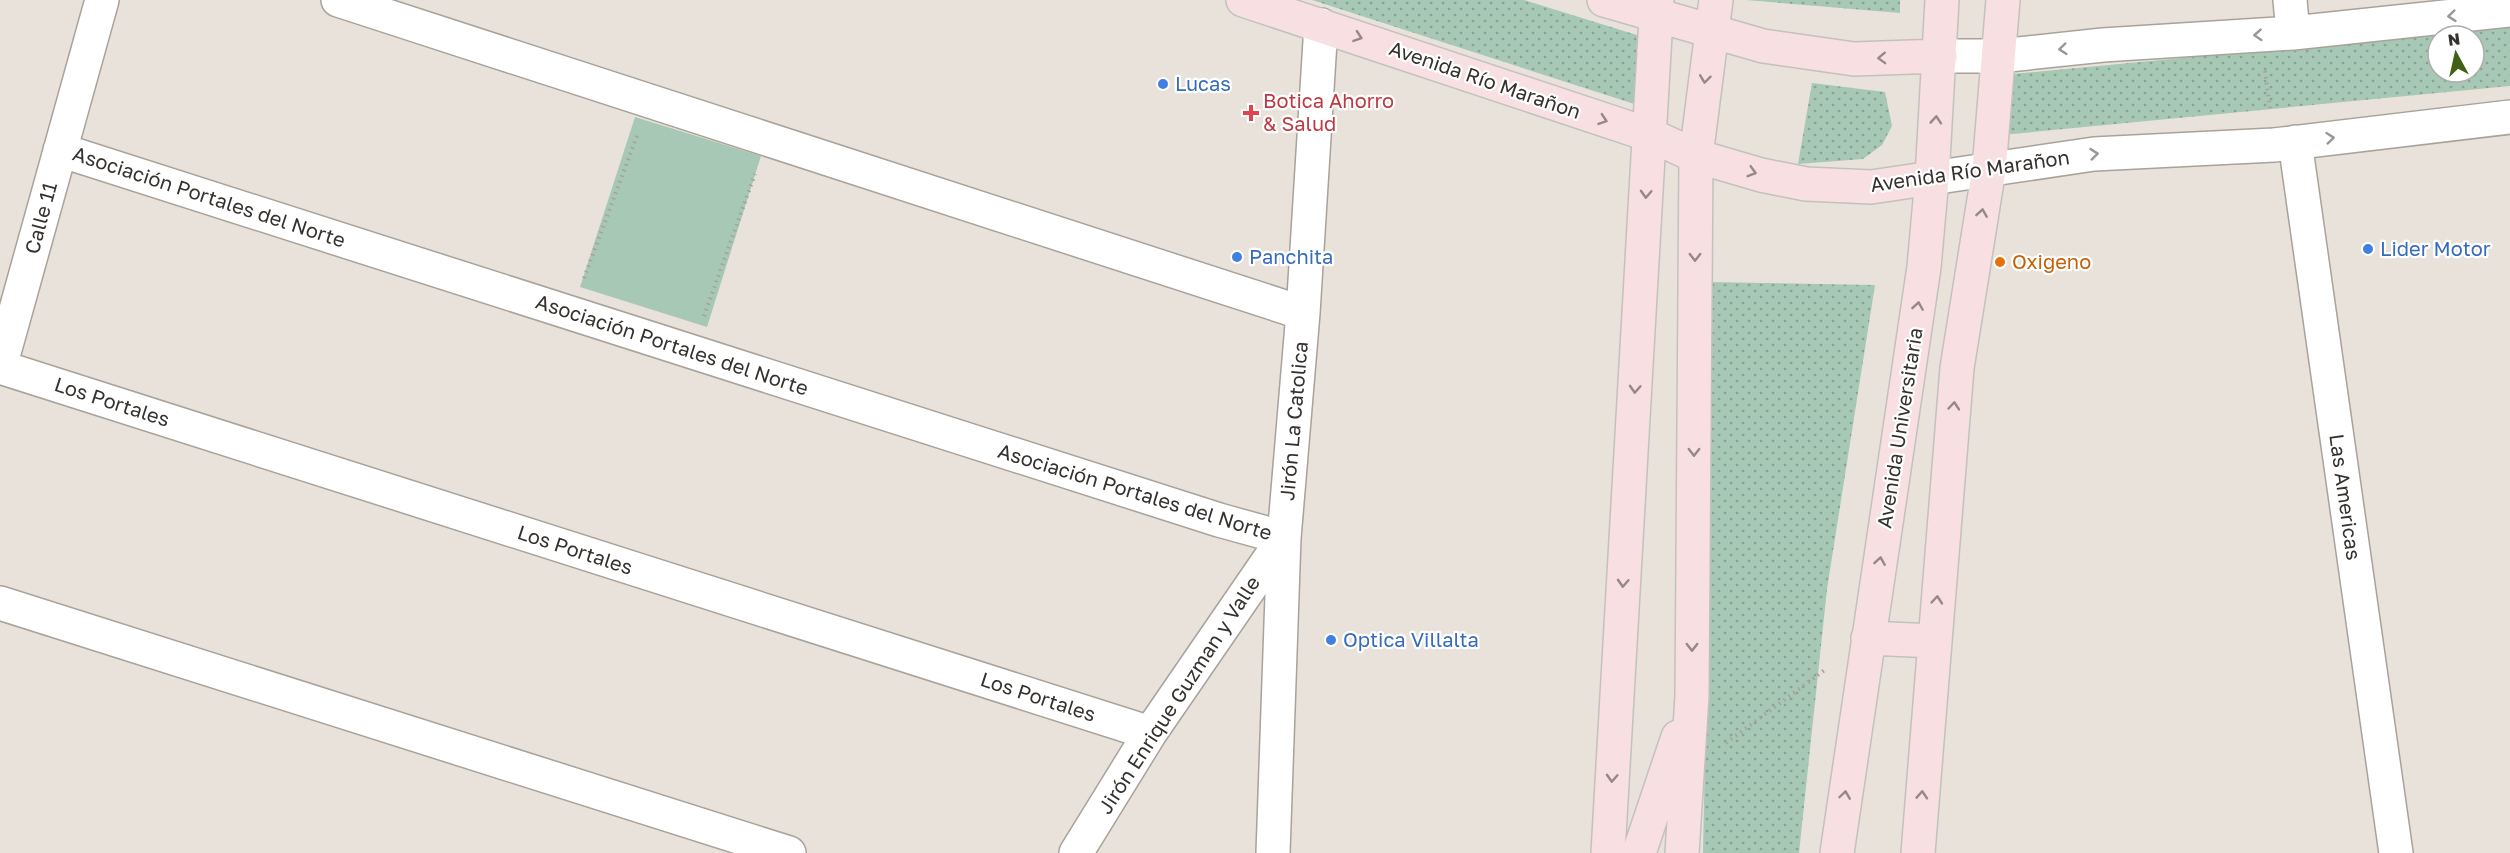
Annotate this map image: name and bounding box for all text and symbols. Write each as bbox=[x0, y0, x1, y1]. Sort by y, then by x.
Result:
one-way arrow bbox=[2447, 9, 2456, 22]
north arrow bbox=[2426, 24, 2486, 84]
one-way arrow bbox=[2253, 28, 2262, 41]
text: N bbox=[2446, 28, 2461, 50]
one-way arrow bbox=[1352, 30, 1363, 43]
street label: Avenida Río Marañon bbox=[1386, 35, 1584, 123]
one-way arrow bbox=[2059, 42, 2068, 55]
one-way arrow bbox=[1877, 52, 1886, 65]
place label: Lucas bbox=[1175, 71, 1231, 95]
one-way arrow bbox=[1700, 74, 1712, 83]
marker: Lucas bbox=[1156, 77, 1170, 91]
place label: Botica Ahorro & Salud bbox=[1263, 88, 1394, 135]
marker: Botica Ahorro & Salud bbox=[1244, 106, 1258, 120]
one-way arrow bbox=[1597, 112, 1608, 125]
one-way arrow bbox=[1929, 115, 1942, 124]
one-way arrow bbox=[2325, 132, 2335, 144]
street label: Asociación Portales del Norte bbox=[70, 141, 349, 252]
street label: Avenida Río Marañon bbox=[1869, 144, 2071, 196]
one-way arrow bbox=[2089, 148, 2098, 161]
one-way arrow bbox=[1746, 165, 1757, 177]
street label: Calle 11 bbox=[19, 179, 61, 256]
one-way arrow bbox=[1640, 189, 1653, 198]
one-way arrow bbox=[1975, 208, 1987, 218]
place label: Lider Motor bbox=[2380, 236, 2491, 260]
marker: Lider Motor bbox=[2361, 242, 2375, 256]
place label: Panchita bbox=[1249, 244, 1333, 268]
place label: Oxigeno bbox=[2012, 249, 2091, 273]
marker: Panchita bbox=[1230, 250, 1244, 264]
one-way arrow bbox=[1689, 252, 1701, 261]
marker: Oxigeno bbox=[1993, 255, 2007, 269]
street label: Asociación Portales del Norte bbox=[533, 289, 812, 400]
one-way arrow bbox=[1911, 301, 1924, 311]
street label: Avenida Universitaria bbox=[1871, 326, 1927, 530]
street label: Jirón La Catolica bbox=[1274, 340, 1312, 502]
street label: Los Portales bbox=[52, 371, 173, 431]
one-way arrow bbox=[1629, 384, 1642, 393]
one-way arrow bbox=[1947, 401, 1960, 410]
street label: Las Americas bbox=[2325, 432, 2367, 561]
street label: Asociación Portales del Norte bbox=[995, 438, 1275, 544]
one-way arrow bbox=[1688, 447, 1700, 456]
street label: Los Portales bbox=[515, 519, 636, 579]
one-way arrow bbox=[1873, 556, 1885, 565]
street label: Jirón Enrique Guzman y Valle bbox=[1092, 571, 1264, 818]
one-way arrow bbox=[1617, 579, 1630, 588]
one-way arrow bbox=[1930, 596, 1943, 605]
place label: Optica Villalta bbox=[1343, 627, 1479, 651]
marker: Optica Villalta bbox=[1324, 633, 1338, 647]
one-way arrow bbox=[1686, 642, 1698, 651]
street label: Los Portales bbox=[978, 666, 1099, 726]
one-way arrow bbox=[1606, 773, 1619, 782]
one-way arrow bbox=[1916, 790, 1929, 799]
one-way arrow bbox=[1839, 791, 1851, 800]

